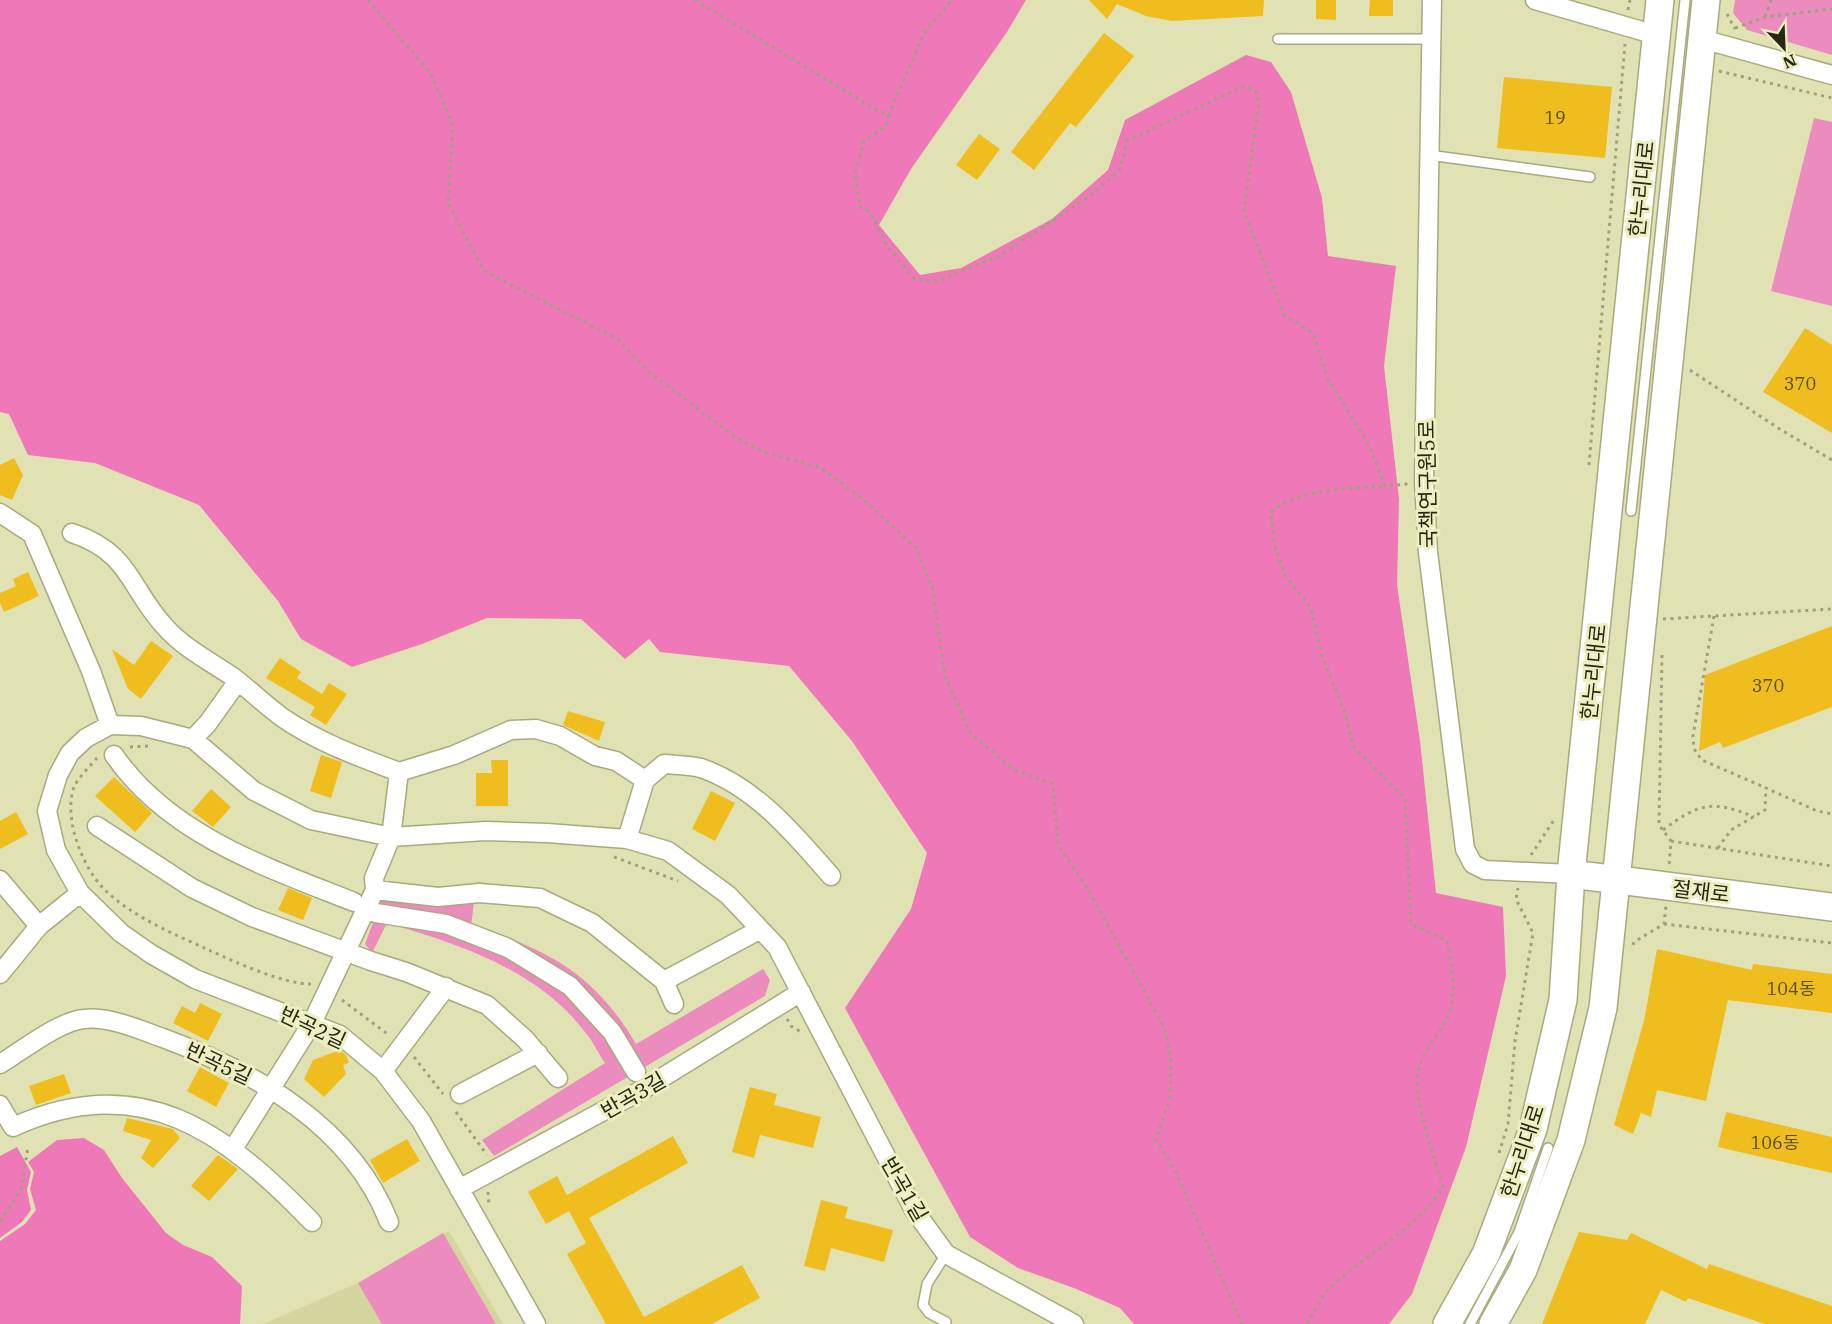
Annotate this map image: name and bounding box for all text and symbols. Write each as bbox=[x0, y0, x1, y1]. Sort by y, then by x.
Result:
north arrow bbox=[1754, 18, 1814, 78]
text: N bbox=[1780, 50, 1800, 73]
house number: 19 bbox=[1544, 106, 1566, 129]
street label: 한누리대로 bbox=[1622, 139, 1660, 239]
house number: 370 bbox=[1784, 372, 1816, 395]
street label: 국책연구원5로 bbox=[1412, 419, 1442, 549]
street label: 한누리대로 bbox=[1574, 622, 1612, 722]
house number: 370 bbox=[1752, 674, 1784, 697]
street label: 절재로 bbox=[1671, 874, 1731, 908]
house number: 104동 bbox=[1767, 977, 1815, 1000]
street label: 반곡2길 bbox=[275, 999, 351, 1055]
street label: 반곡5길 bbox=[181, 1035, 257, 1091]
street label: 반곡3길 bbox=[595, 1065, 671, 1125]
street label: 한누리대로 bbox=[1494, 1101, 1550, 1201]
house number: 106동 bbox=[1751, 1131, 1799, 1154]
street label: 반곡1길 bbox=[875, 1151, 935, 1227]

